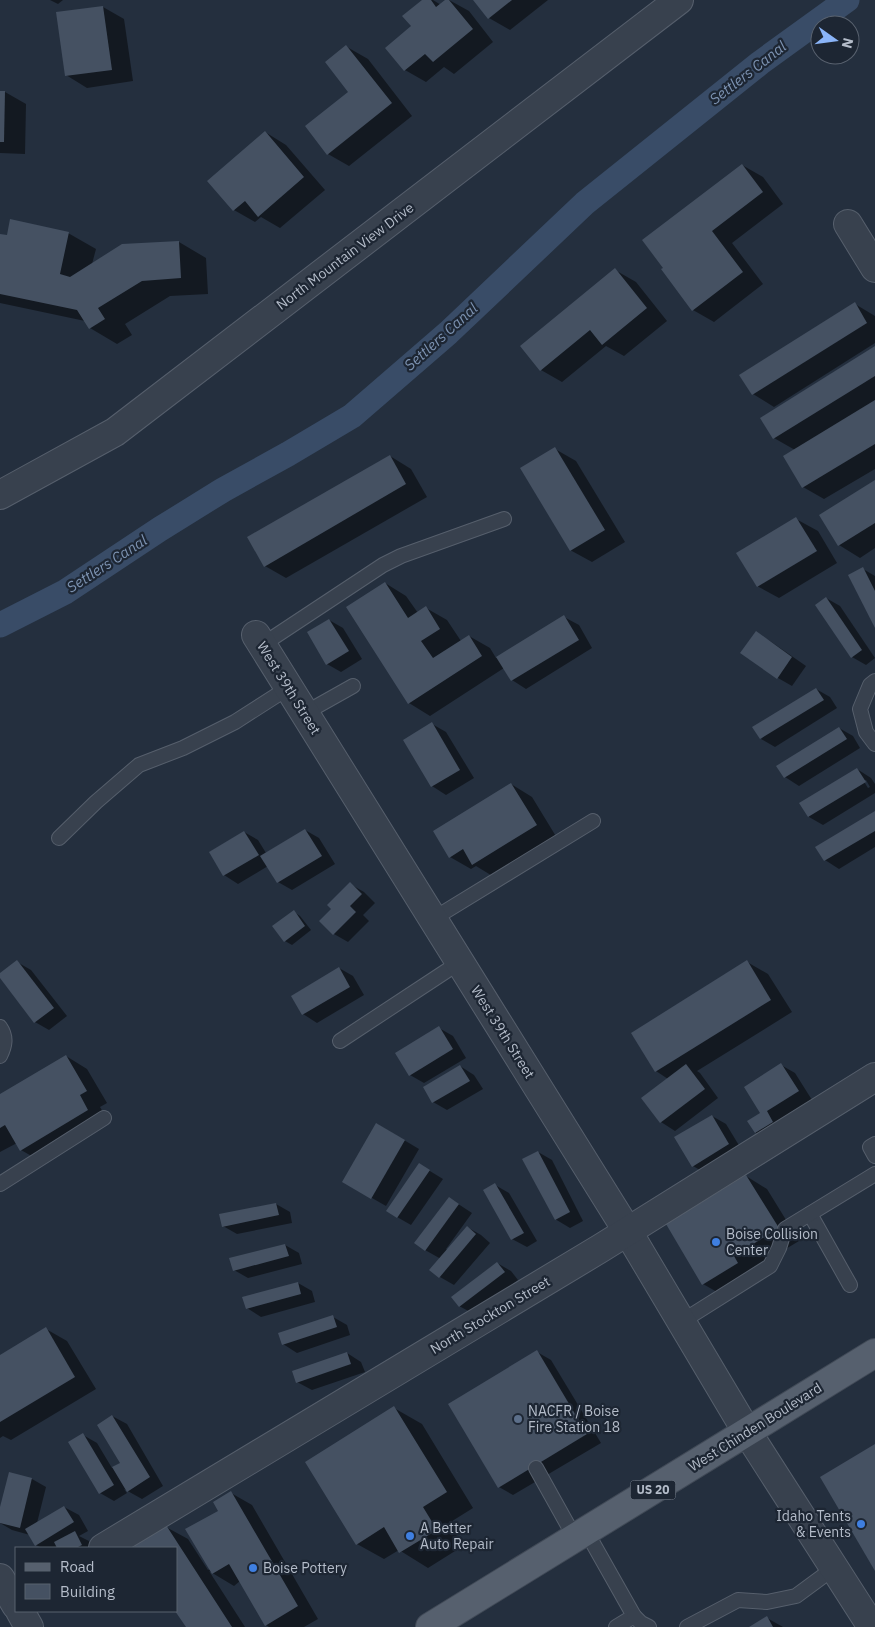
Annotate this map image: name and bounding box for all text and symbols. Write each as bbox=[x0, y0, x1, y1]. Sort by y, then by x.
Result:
north arrow bbox=[810, 15, 860, 65]
text: N bbox=[838, 36, 858, 50]
water label: Settlers Canal bbox=[705, 37, 790, 109]
street label: North Mountain View Drive bbox=[273, 198, 418, 314]
water label: Settlers Canal bbox=[400, 299, 481, 375]
water label: Settlers Canal bbox=[63, 530, 151, 597]
street label: West 39th Street bbox=[253, 638, 325, 738]
street label: West 39th Street bbox=[467, 982, 539, 1082]
place label: Boise Collision Center bbox=[726, 1225, 818, 1259]
marker: Boise Collision Center bbox=[710, 1236, 722, 1248]
street label: North Stockton Street bbox=[427, 1272, 553, 1358]
street label: West Chinden Boulevard bbox=[685, 1379, 825, 1475]
place label: NACFR / Boise Fire Station 18 bbox=[528, 1402, 620, 1436]
marker: NACFR / Boise Fire Station 18 bbox=[512, 1413, 524, 1425]
road number: US 20 bbox=[630, 1480, 676, 1500]
place label: Idaho Tents & Events bbox=[776, 1507, 851, 1541]
marker: Idaho Tents & Events bbox=[855, 1518, 867, 1530]
place label: A Better Auto Repair bbox=[420, 1519, 494, 1553]
marker: A Better Auto Repair bbox=[404, 1530, 416, 1542]
legend bbox=[15, 1547, 178, 1612]
text: Road bbox=[60, 1557, 95, 1576]
place label: Boise Pottery bbox=[263, 1559, 347, 1577]
marker: Boise Pottery bbox=[247, 1562, 259, 1574]
text: Building bbox=[60, 1582, 115, 1601]

